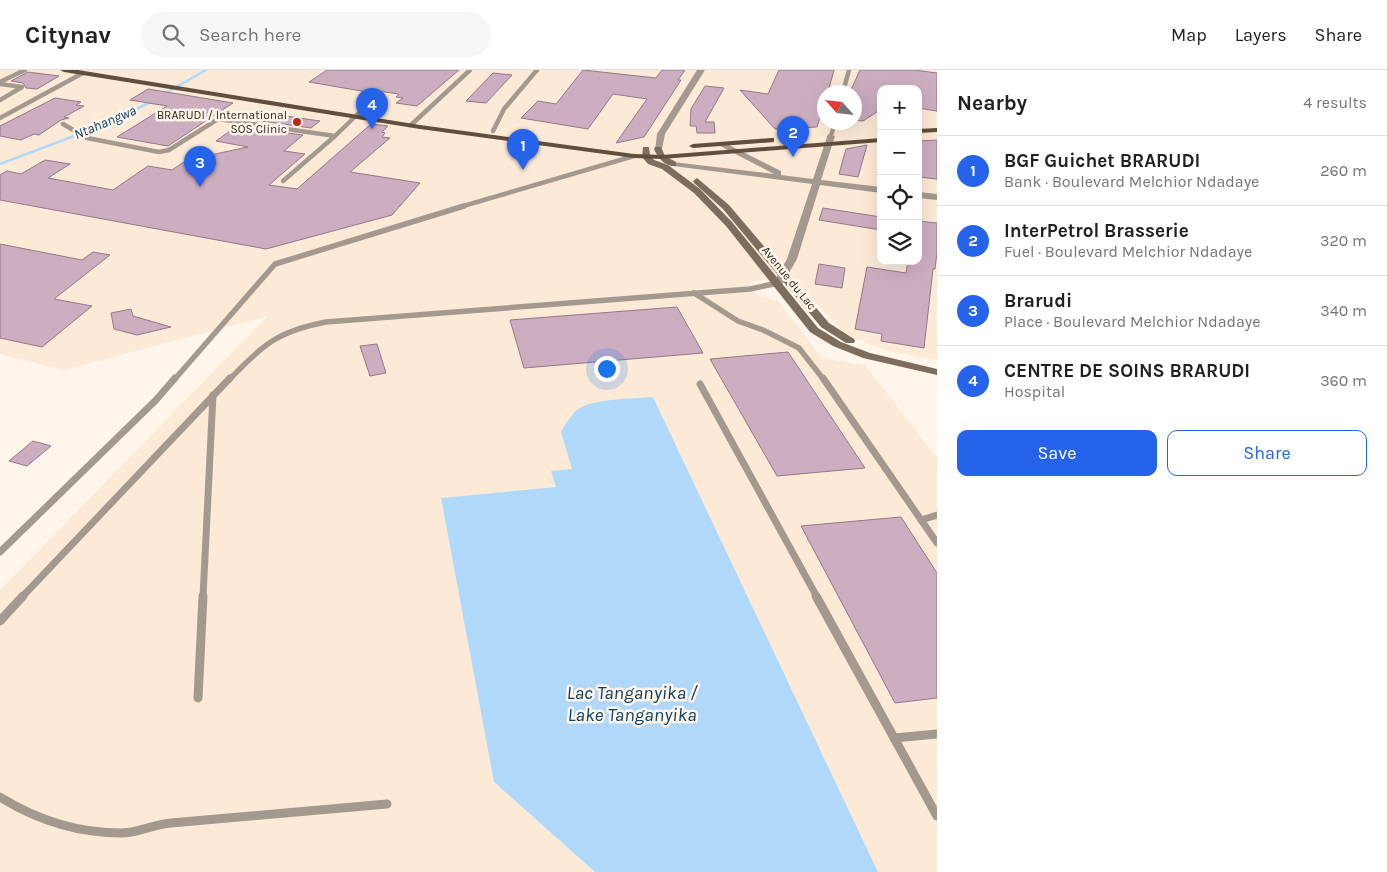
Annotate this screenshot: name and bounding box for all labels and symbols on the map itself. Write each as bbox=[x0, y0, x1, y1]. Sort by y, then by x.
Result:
north arrow bbox=[817, 85, 862, 130]
pin: 4 bbox=[356, 88, 388, 129]
water label: Ntahangwa bbox=[72, 102, 139, 143]
place label: BRARUDI / International SOS Clinic bbox=[157, 108, 287, 136]
marker: BRARUDI / International SOS Clinic bbox=[291, 116, 303, 128]
pin: 2 bbox=[777, 116, 809, 157]
pin: 1 bbox=[507, 129, 539, 170]
pin: 3 bbox=[184, 146, 216, 187]
street label: Avenue du Lac bbox=[759, 243, 819, 313]
your location bbox=[594, 356, 620, 382]
water label: Lac Tanganyika / Lake Tanganyika bbox=[566, 682, 698, 726]

